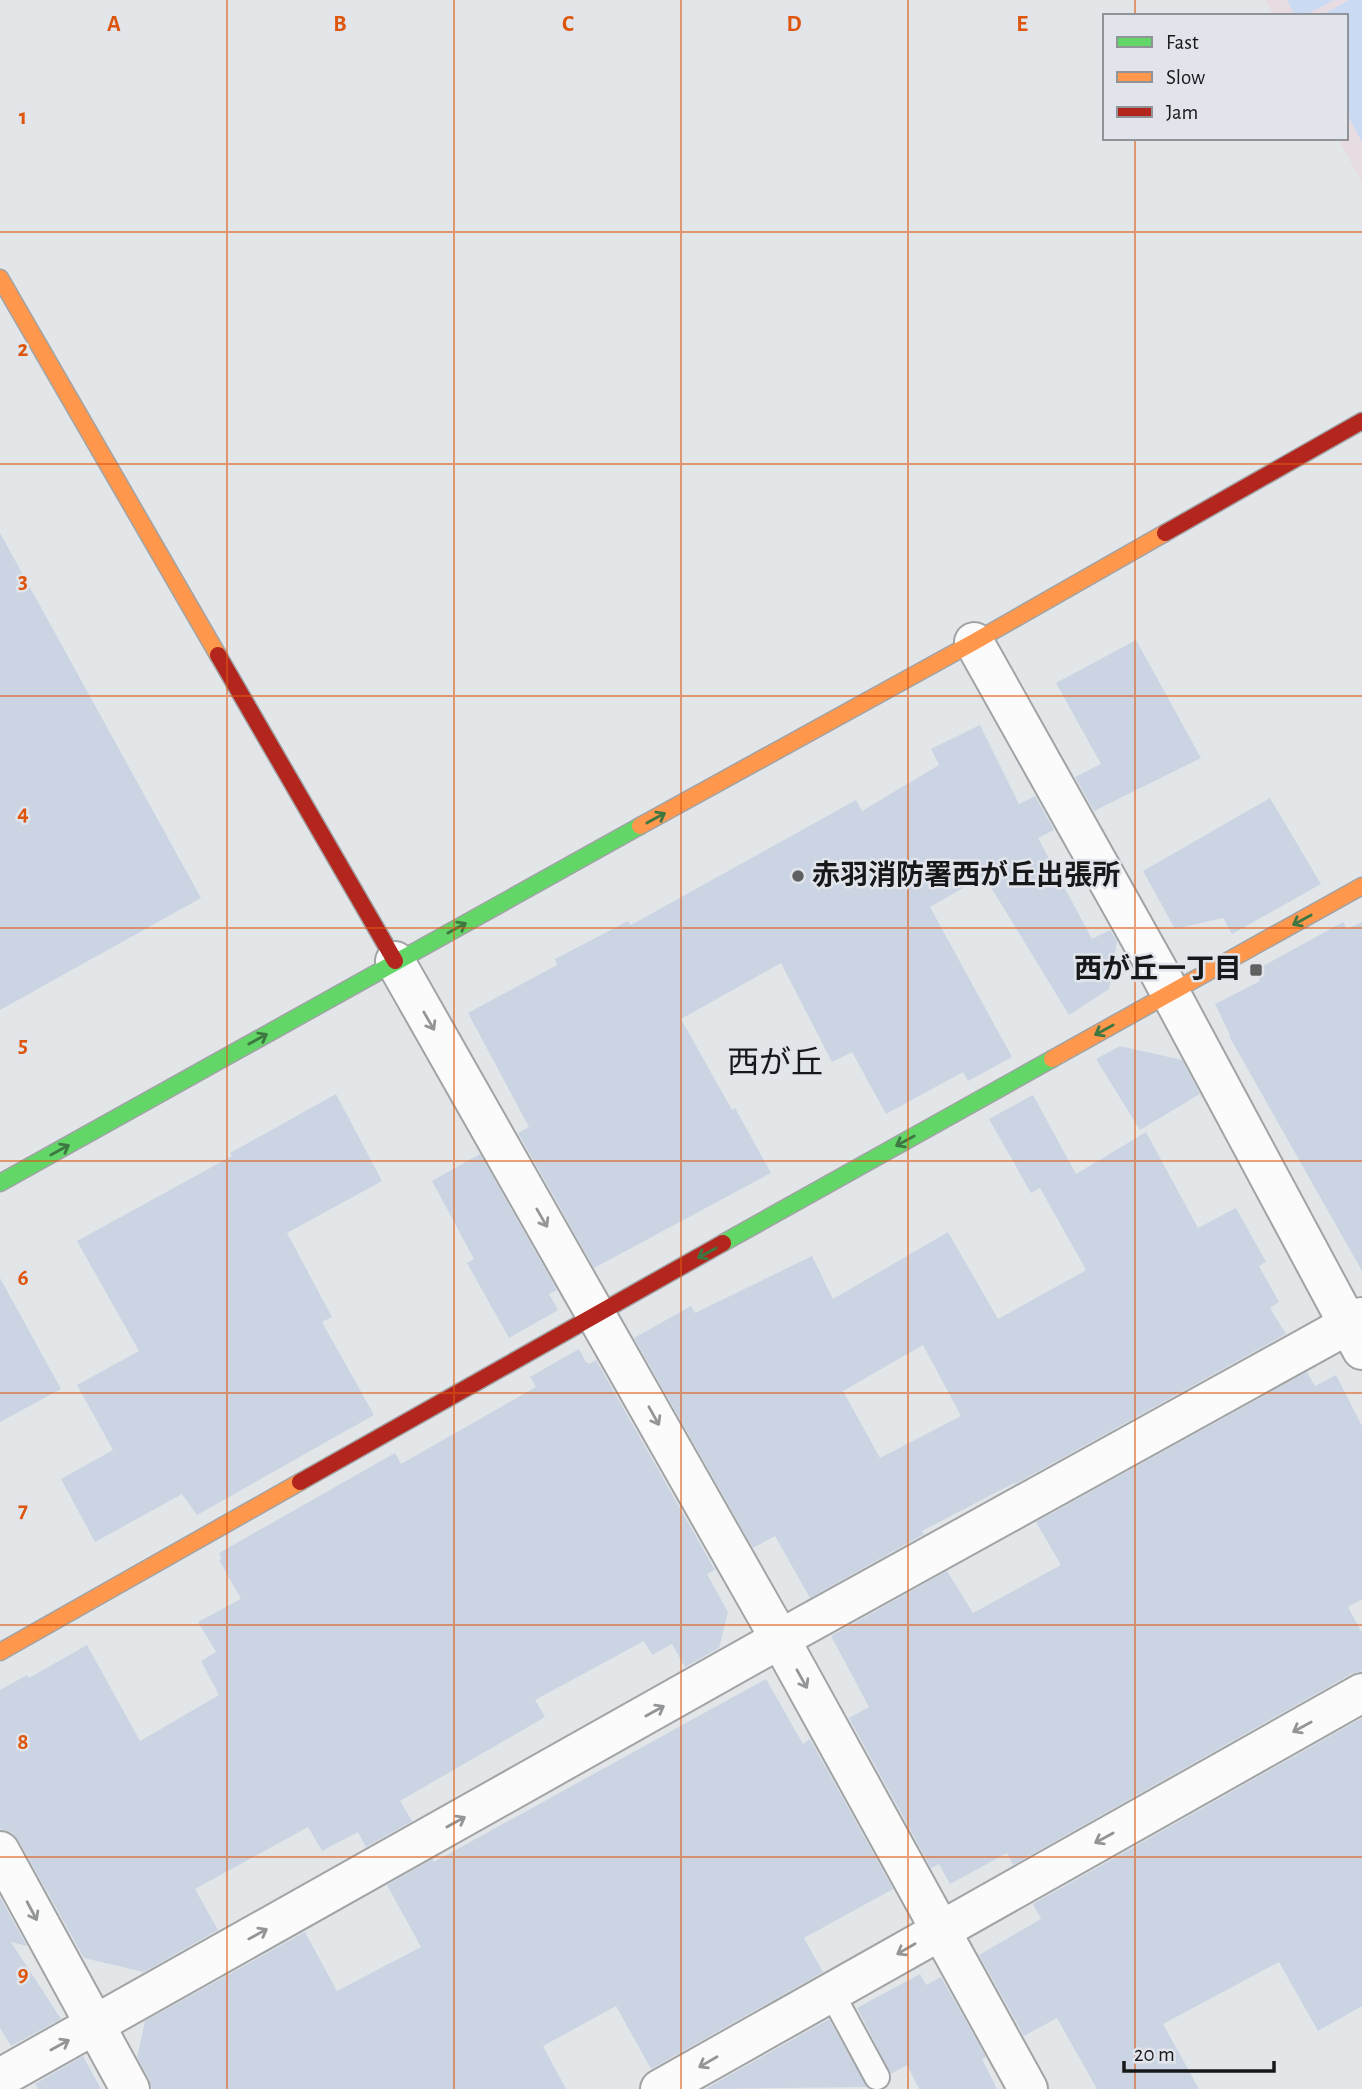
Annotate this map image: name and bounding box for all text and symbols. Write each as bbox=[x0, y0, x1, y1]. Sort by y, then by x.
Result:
text: A bbox=[107, 13, 121, 36]
text: B bbox=[333, 13, 347, 36]
text: C bbox=[562, 13, 574, 36]
text: D bbox=[786, 13, 802, 36]
text: E bbox=[1016, 13, 1028, 36]
legend bbox=[1103, 14, 1348, 140]
text: Fast bbox=[1166, 32, 1199, 53]
text: Slow bbox=[1166, 67, 1205, 88]
text: Jam bbox=[1166, 102, 1198, 123]
text: 1 bbox=[19, 106, 27, 129]
text: 2 bbox=[18, 338, 29, 361]
text: 3 bbox=[18, 570, 28, 593]
text: 4 bbox=[17, 802, 29, 825]
one-way arrow bbox=[645, 811, 666, 824]
place label: 赤羽消防署西が丘出張所 bbox=[812, 859, 1120, 890]
marker: 赤羽消防署西が丘出張所 bbox=[790, 868, 806, 884]
one-way arrow bbox=[1293, 913, 1313, 927]
one-way arrow bbox=[446, 921, 466, 935]
place label: 西が丘一丁目 bbox=[1074, 953, 1242, 984]
marker: 西が丘一丁目 bbox=[1248, 962, 1264, 978]
one-way arrow bbox=[422, 1010, 436, 1030]
one-way arrow bbox=[1094, 1023, 1114, 1037]
one-way arrow bbox=[247, 1032, 268, 1045]
text: 5 bbox=[18, 1034, 28, 1057]
district label: 西が丘 bbox=[727, 1046, 823, 1079]
one-way arrow bbox=[895, 1135, 916, 1148]
one-way arrow bbox=[49, 1143, 69, 1157]
one-way arrow bbox=[535, 1208, 549, 1228]
one-way arrow bbox=[697, 1246, 717, 1260]
text: 6 bbox=[17, 1267, 29, 1290]
one-way arrow bbox=[648, 1405, 661, 1426]
text: 7 bbox=[18, 1499, 28, 1522]
one-way arrow bbox=[795, 1668, 809, 1688]
one-way arrow bbox=[644, 1704, 664, 1718]
one-way arrow bbox=[1293, 1720, 1313, 1734]
text: 8 bbox=[17, 1731, 29, 1754]
one-way arrow bbox=[446, 1815, 466, 1829]
one-way arrow bbox=[1094, 1832, 1115, 1845]
one-way arrow bbox=[26, 1900, 39, 1921]
one-way arrow bbox=[247, 1927, 268, 1940]
one-way arrow bbox=[896, 1942, 916, 1956]
text: 9 bbox=[17, 1963, 29, 1986]
scale bar bbox=[1124, 2030, 1274, 2074]
one-way arrow bbox=[49, 2038, 69, 2052]
text: 20 m bbox=[1134, 2044, 1175, 2065]
one-way arrow bbox=[698, 2056, 719, 2069]

